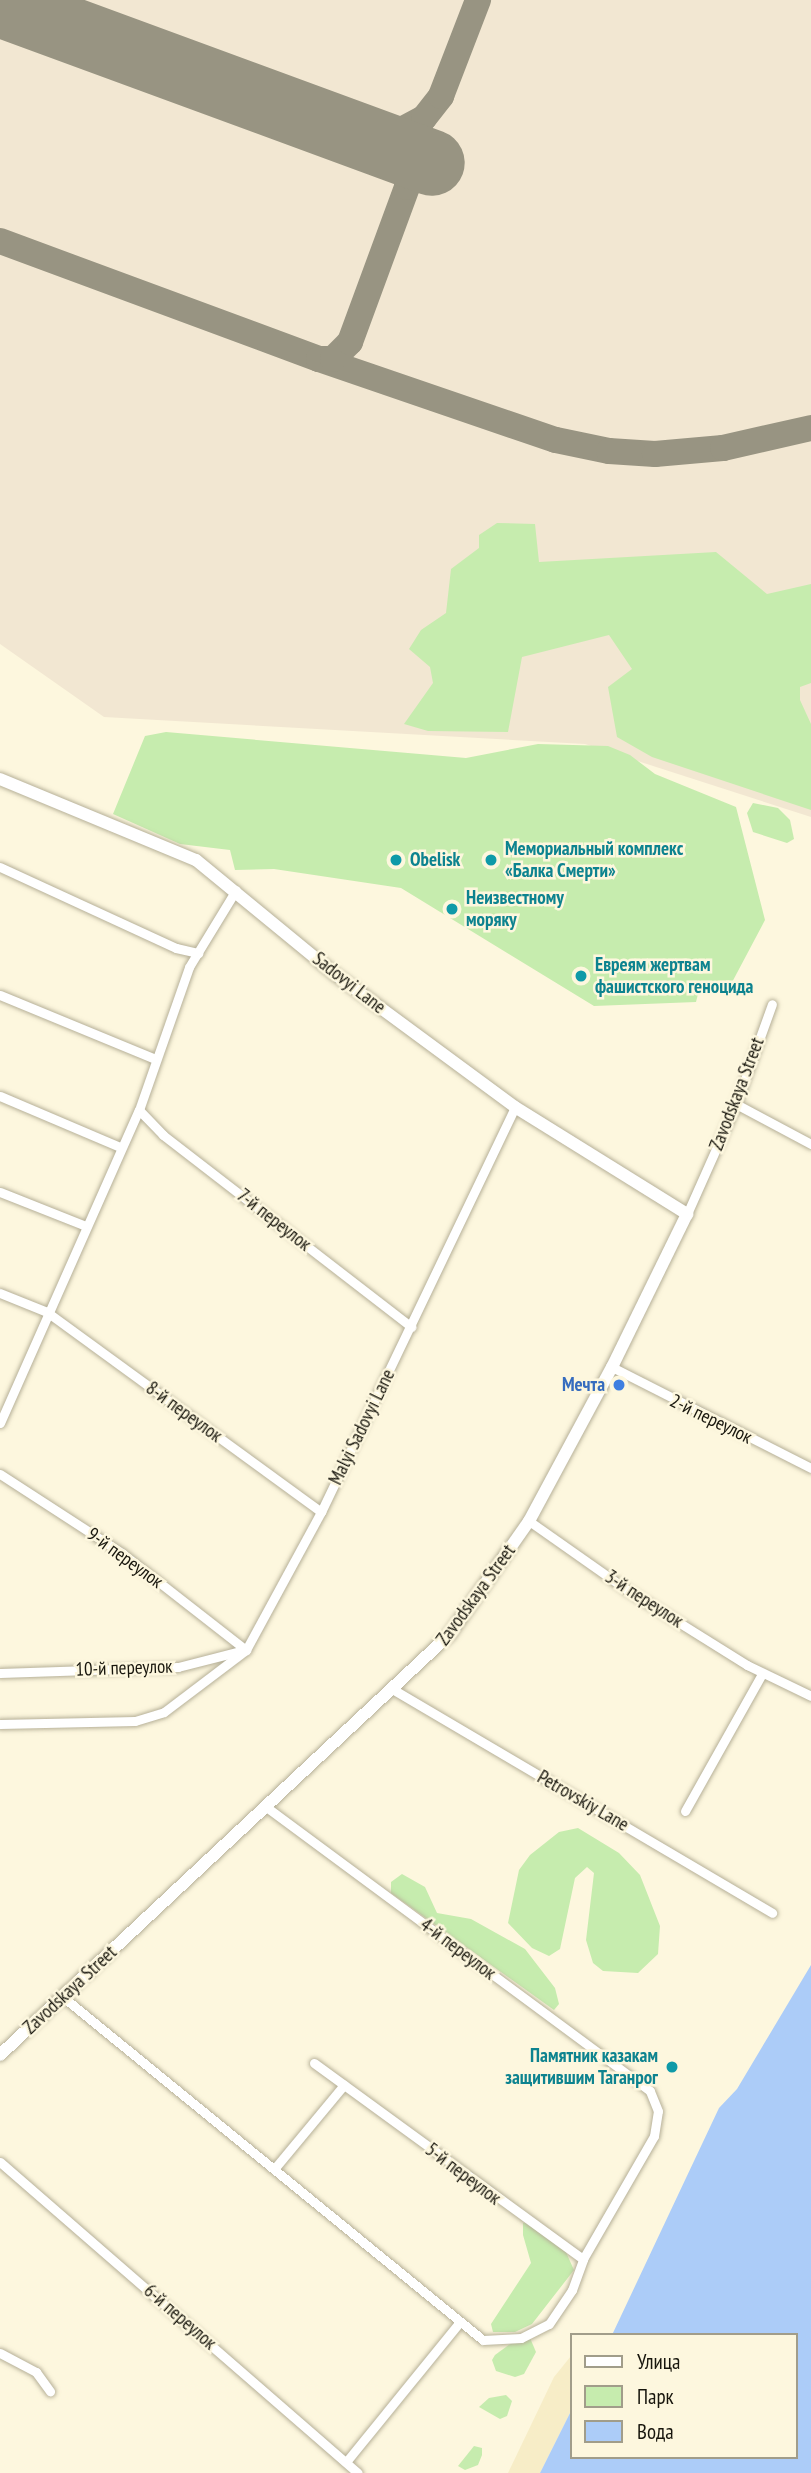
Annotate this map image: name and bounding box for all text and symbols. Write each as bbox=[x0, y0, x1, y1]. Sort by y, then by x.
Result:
place label: Мемориальный комплекс «Балка Смерти» bbox=[505, 838, 683, 882]
place label: Obelisk bbox=[410, 849, 460, 871]
marker: Obelisk bbox=[388, 852, 404, 868]
marker: Мемориальный комплекс «Балка Смерти» bbox=[483, 852, 499, 868]
place label: Неизвестному моряку bbox=[466, 887, 564, 931]
marker: Неизвестному моряку bbox=[444, 901, 460, 917]
street label: Sadovyi Lane bbox=[308, 947, 390, 1019]
place label: Евреям жертвам фашистского геноцида bbox=[595, 954, 753, 998]
marker: Евреям жертвам фашистского геноцида bbox=[573, 968, 589, 984]
street label: Zavodskaya Street bbox=[705, 1034, 769, 1154]
street label: 7-й переулок bbox=[232, 1184, 316, 1256]
street label: Malyi Sadovyi Lane bbox=[324, 1366, 400, 1488]
place label: Мечта bbox=[562, 1374, 605, 1396]
street label: 8-й переулок bbox=[141, 1377, 227, 1447]
marker: Мечта bbox=[611, 1377, 627, 1393]
street label: 2-й переулок bbox=[666, 1389, 756, 1449]
street label: 9-й переулок bbox=[82, 1523, 168, 1593]
street label: Zavodskaya Street bbox=[432, 1540, 520, 1650]
street label: 3-й переулок bbox=[601, 1565, 687, 1633]
street label: 10-й переулок bbox=[75, 1655, 173, 1681]
street label: Petrovskiy Lane bbox=[533, 1766, 633, 1836]
street label: 4-й переулок bbox=[416, 1913, 500, 1985]
street label: Zavodskaya Street bbox=[19, 1941, 121, 2039]
place label: Памятник казакам защитившим Таганрог bbox=[505, 2045, 658, 2089]
marker: Памятник казакам защитившим Таганрог bbox=[664, 2059, 680, 2075]
street label: 5-й переулок bbox=[421, 2138, 505, 2210]
street label: 6-й переулок bbox=[139, 2279, 221, 2355]
legend bbox=[570, 2333, 797, 2459]
text: Улица bbox=[637, 2348, 680, 2375]
text: Парк bbox=[637, 2383, 674, 2410]
text: Вода bbox=[637, 2418, 674, 2445]

